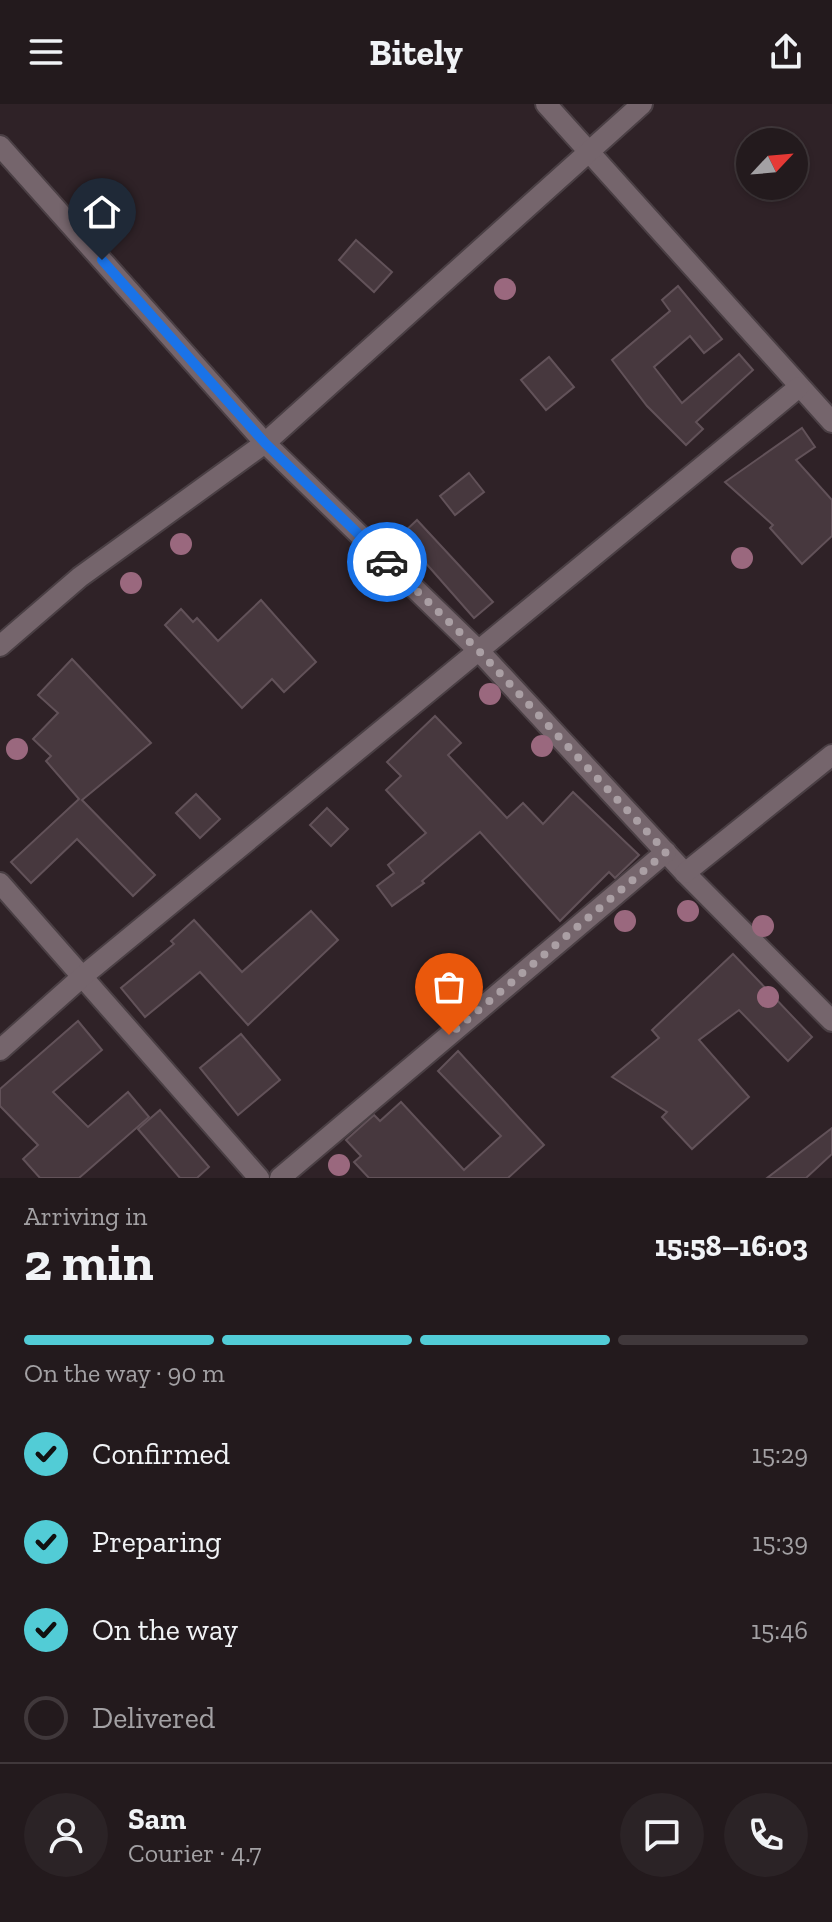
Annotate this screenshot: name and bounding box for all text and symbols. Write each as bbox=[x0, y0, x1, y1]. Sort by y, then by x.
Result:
icon: menu bbox=[24, 30, 68, 74]
icon: share bbox=[764, 30, 808, 74]
text: Bitely bbox=[369, 31, 463, 74]
north arrow bbox=[736, 128, 808, 200]
map controls bbox=[736, 128, 808, 200]
pin bbox=[68, 178, 136, 260]
icon: home bbox=[80, 190, 124, 234]
courier bbox=[347, 522, 427, 602]
icon: car bbox=[365, 540, 409, 584]
pin bbox=[415, 953, 483, 1035]
icon: bag bbox=[427, 965, 471, 1009]
text: Arriving in bbox=[24, 1200, 147, 1232]
text: 15:58–16:03 bbox=[655, 1228, 808, 1264]
text: 2 min bbox=[24, 1231, 154, 1293]
text: On the way · 90 m bbox=[24, 1357, 225, 1389]
icon: check bbox=[24, 1432, 68, 1476]
text: Confirmed bbox=[92, 1436, 230, 1472]
text: 15:29 bbox=[752, 1438, 808, 1470]
icon: check bbox=[24, 1520, 68, 1564]
text: Preparing bbox=[92, 1524, 222, 1560]
text: 15:39 bbox=[752, 1526, 808, 1558]
icon: check bbox=[24, 1608, 68, 1652]
text: On the way bbox=[92, 1612, 238, 1648]
text: 15:46 bbox=[751, 1614, 808, 1646]
text: Delivered bbox=[92, 1700, 215, 1736]
button: person bbox=[24, 1793, 108, 1877]
button: chat bbox=[620, 1793, 704, 1877]
button: phone bbox=[724, 1793, 808, 1877]
text: Sam bbox=[128, 1801, 186, 1837]
text: Courier · 4.7 bbox=[128, 1837, 262, 1869]

